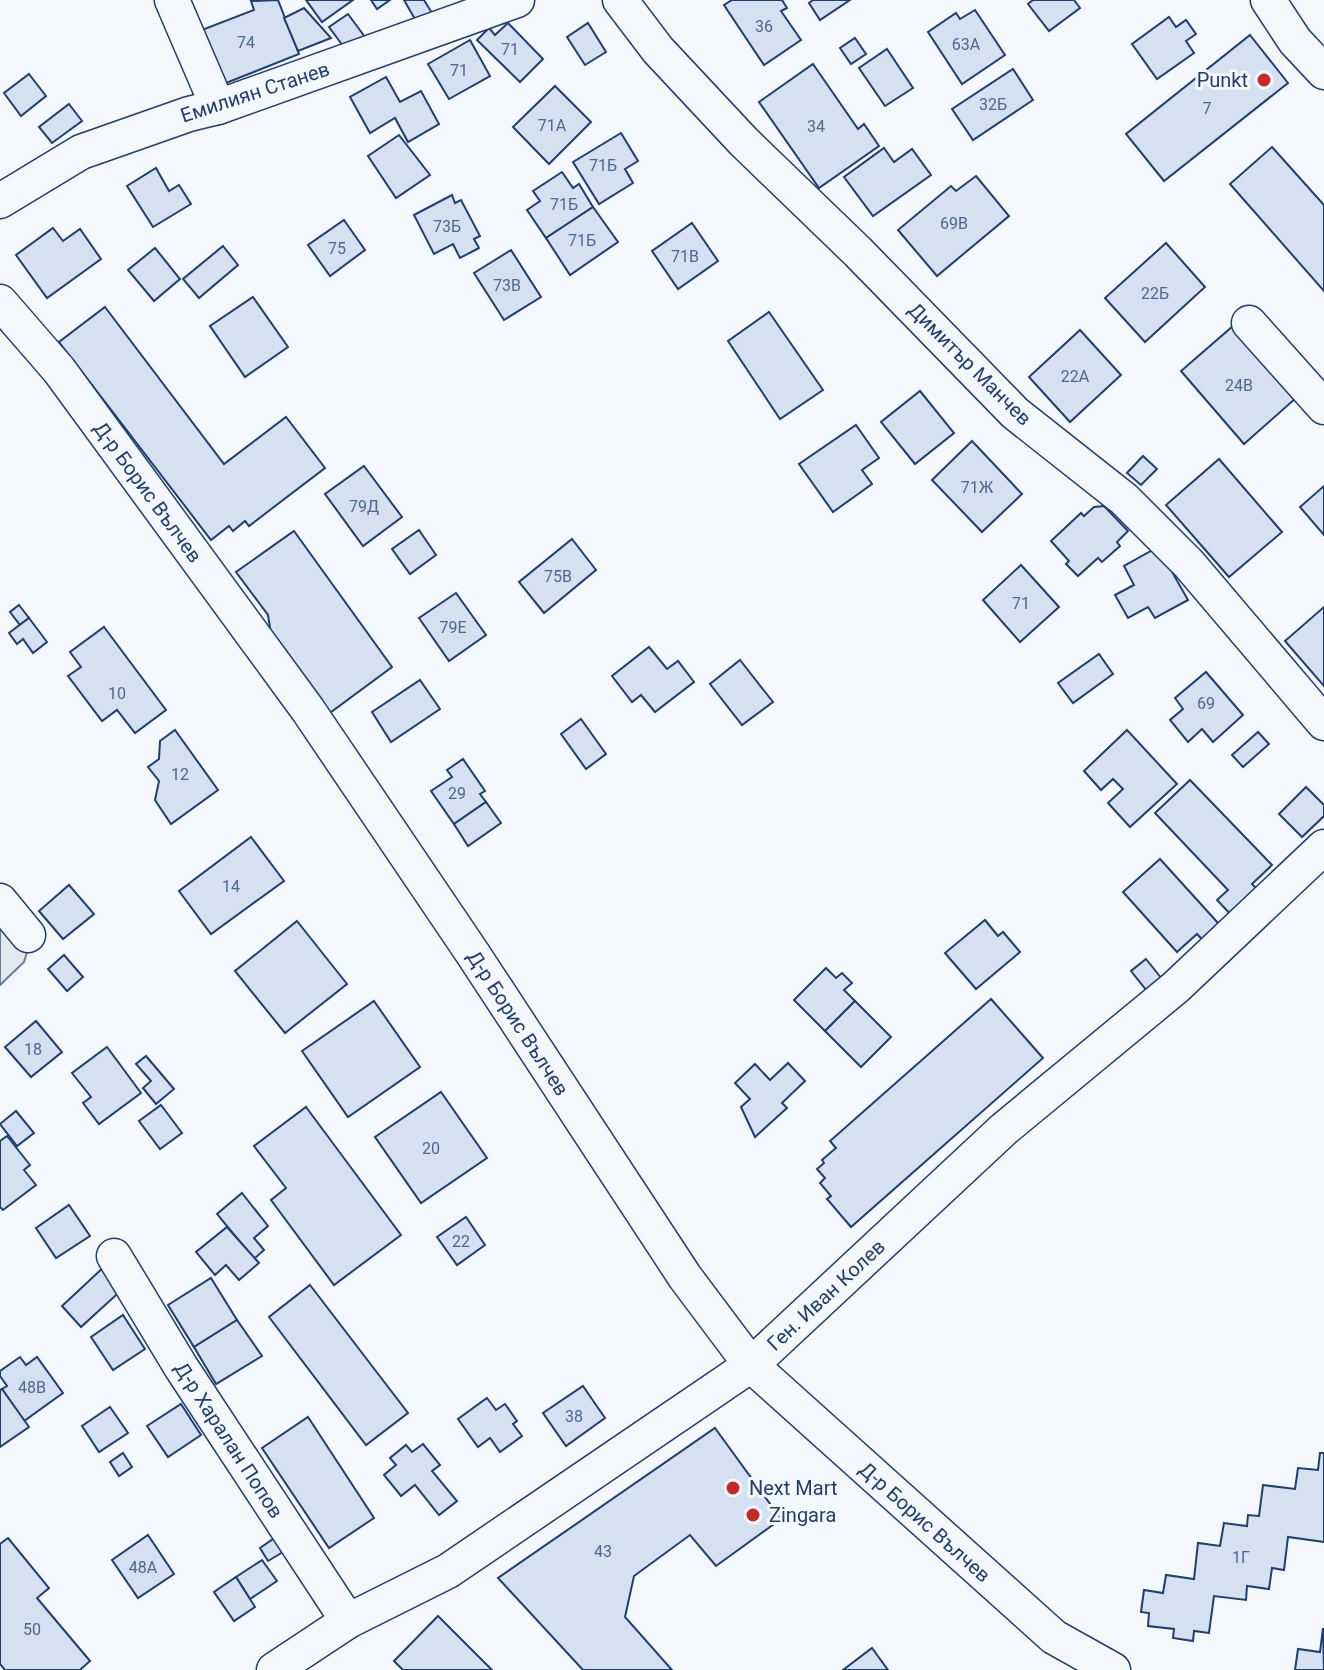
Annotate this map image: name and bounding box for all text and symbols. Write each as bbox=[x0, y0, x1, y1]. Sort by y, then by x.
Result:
house number: 36 bbox=[755, 17, 773, 36]
house number: 74 bbox=[237, 33, 255, 52]
house number: 63А bbox=[952, 35, 981, 54]
house number: 71 bbox=[501, 40, 519, 59]
street label: Емилиян Станев bbox=[177, 57, 333, 127]
house number: 71 bbox=[450, 61, 468, 80]
place label: Punkt bbox=[1197, 68, 1248, 92]
marker: Punkt bbox=[1255, 71, 1273, 89]
house number: 32Б bbox=[979, 95, 1007, 114]
house number: 7 bbox=[1203, 99, 1212, 118]
house number: 71А bbox=[538, 116, 567, 135]
house number: 34 bbox=[807, 117, 825, 136]
house number: 71Б bbox=[589, 156, 617, 175]
house number: 71Б bbox=[550, 195, 578, 214]
house number: 69В bbox=[940, 214, 968, 233]
house number: 73Б bbox=[433, 217, 461, 236]
house number: 71Б bbox=[568, 231, 596, 250]
house number: 75 bbox=[328, 239, 346, 258]
house number: 71В bbox=[671, 247, 699, 266]
house number: 73В bbox=[493, 276, 521, 295]
house number: 22Б bbox=[1141, 284, 1169, 303]
street label: Димитър Манчев bbox=[904, 298, 1036, 430]
house number: 22А bbox=[1061, 367, 1090, 386]
house number: 24В bbox=[1225, 376, 1253, 395]
street label: Д-р Борис Вълчев bbox=[89, 417, 207, 567]
house number: 71Ж bbox=[961, 478, 994, 497]
house number: 79Д bbox=[349, 497, 379, 516]
house number: 75В bbox=[544, 567, 572, 586]
house number: 71 bbox=[1012, 594, 1030, 613]
house number: 79Е bbox=[439, 618, 467, 637]
house number: 10 bbox=[108, 684, 126, 703]
house number: 69 bbox=[1197, 694, 1215, 713]
house number: 12 bbox=[171, 765, 189, 784]
house number: 29 bbox=[448, 784, 466, 803]
house number: 14 bbox=[222, 877, 240, 896]
street label: Д-р Борис Вълчев bbox=[462, 946, 574, 1100]
house number: 18 bbox=[24, 1040, 42, 1059]
house number: 20 bbox=[422, 1139, 440, 1158]
house number: 22 bbox=[452, 1232, 470, 1251]
street label: Ген. Иван Колев bbox=[762, 1234, 890, 1356]
street label: Д-р Харалан Попов bbox=[170, 1357, 288, 1523]
house number: 48В bbox=[18, 1378, 46, 1397]
house number: 38 bbox=[565, 1407, 583, 1426]
street label: Д-р Борис Вълчев bbox=[854, 1457, 996, 1587]
place label: Next Mart bbox=[749, 1476, 837, 1500]
marker: Next Mart bbox=[724, 1479, 742, 1497]
place label: Zingara bbox=[769, 1503, 836, 1527]
marker: Zingara bbox=[744, 1506, 762, 1524]
house number: 43 bbox=[594, 1542, 612, 1561]
house number: 1Г bbox=[1232, 1548, 1250, 1567]
house number: 48А bbox=[129, 1558, 158, 1577]
house number: 50 bbox=[23, 1620, 41, 1639]

